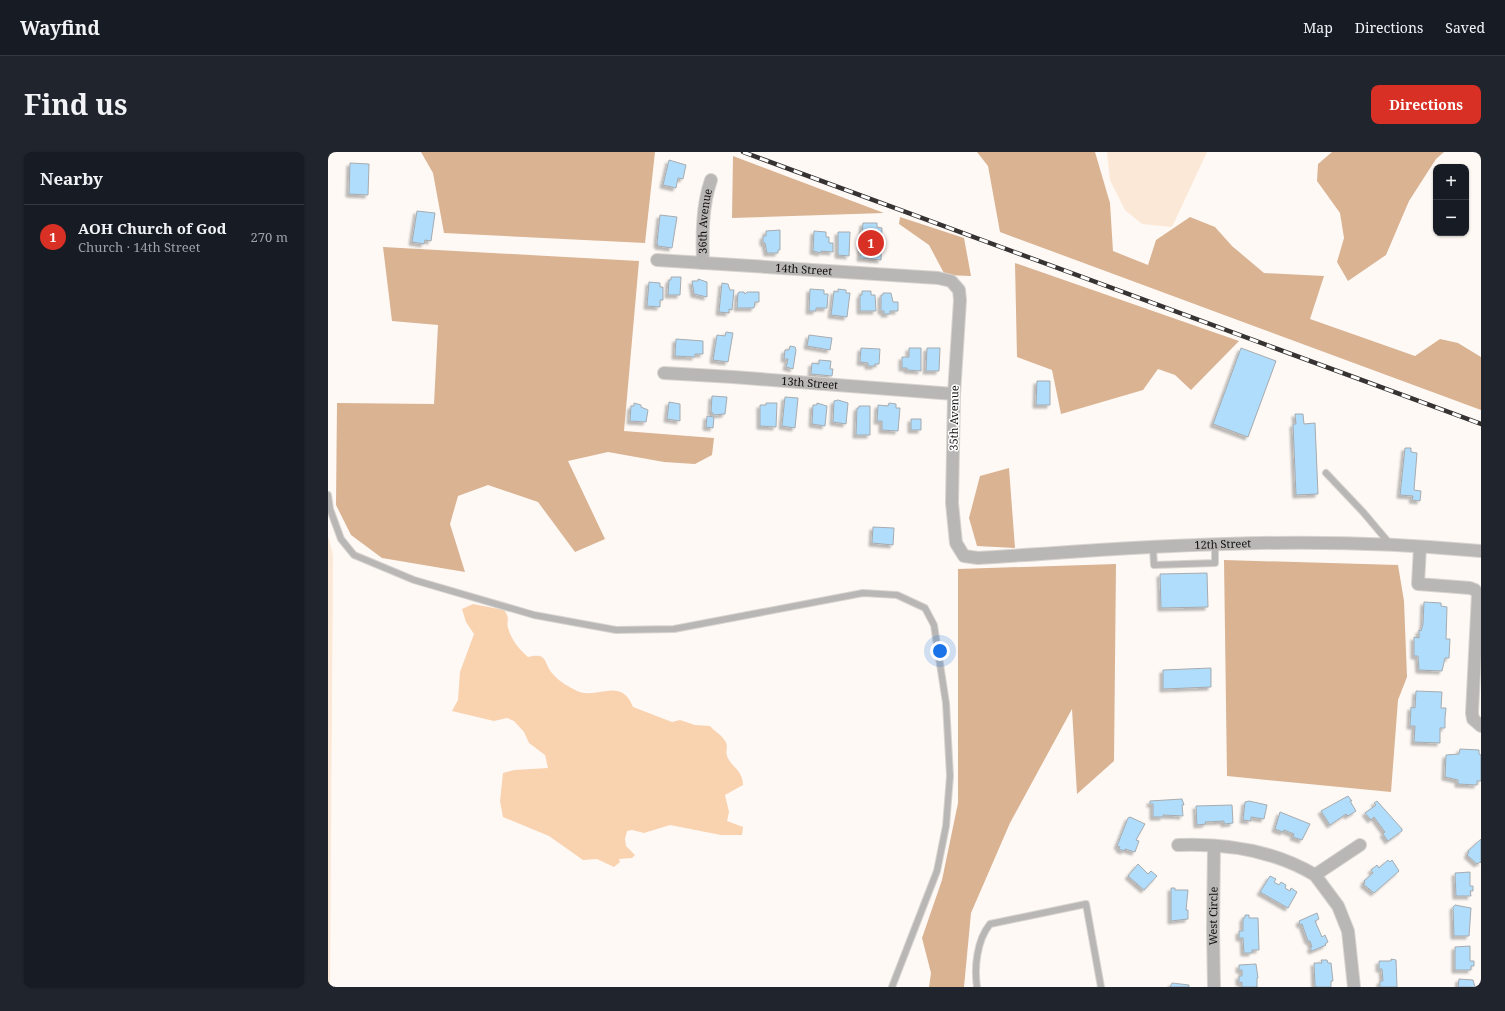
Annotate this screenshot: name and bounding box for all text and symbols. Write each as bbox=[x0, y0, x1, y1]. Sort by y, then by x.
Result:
text: Wayfind bbox=[20, 15, 100, 41]
text: Map bbox=[1303, 18, 1333, 37]
text: Directions bbox=[1355, 18, 1423, 37]
text: Saved bbox=[1445, 18, 1485, 37]
text: Find us bbox=[24, 85, 128, 123]
button: Directions bbox=[1371, 85, 1481, 124]
map controls bbox=[1433, 164, 1469, 236]
button: + bbox=[1433, 164, 1469, 200]
text: Nearby bbox=[40, 167, 103, 190]
street label: 36th Avenue bbox=[695, 187, 715, 254]
button: − bbox=[1433, 200, 1469, 236]
text: AOH Church of God bbox=[78, 218, 226, 238]
text: 1 bbox=[49, 228, 57, 246]
text: 270 m bbox=[251, 228, 288, 246]
pin: 1 bbox=[858, 228, 884, 258]
text: Church · 14th Street bbox=[78, 238, 200, 256]
street label: 14th Street bbox=[775, 260, 833, 278]
street label: 13th Street bbox=[781, 373, 839, 392]
street label: 35th Avenue bbox=[945, 385, 962, 451]
street label: 12th Street bbox=[1194, 535, 1251, 552]
your location bbox=[930, 641, 950, 661]
street label: West Circle bbox=[1205, 886, 1221, 945]

